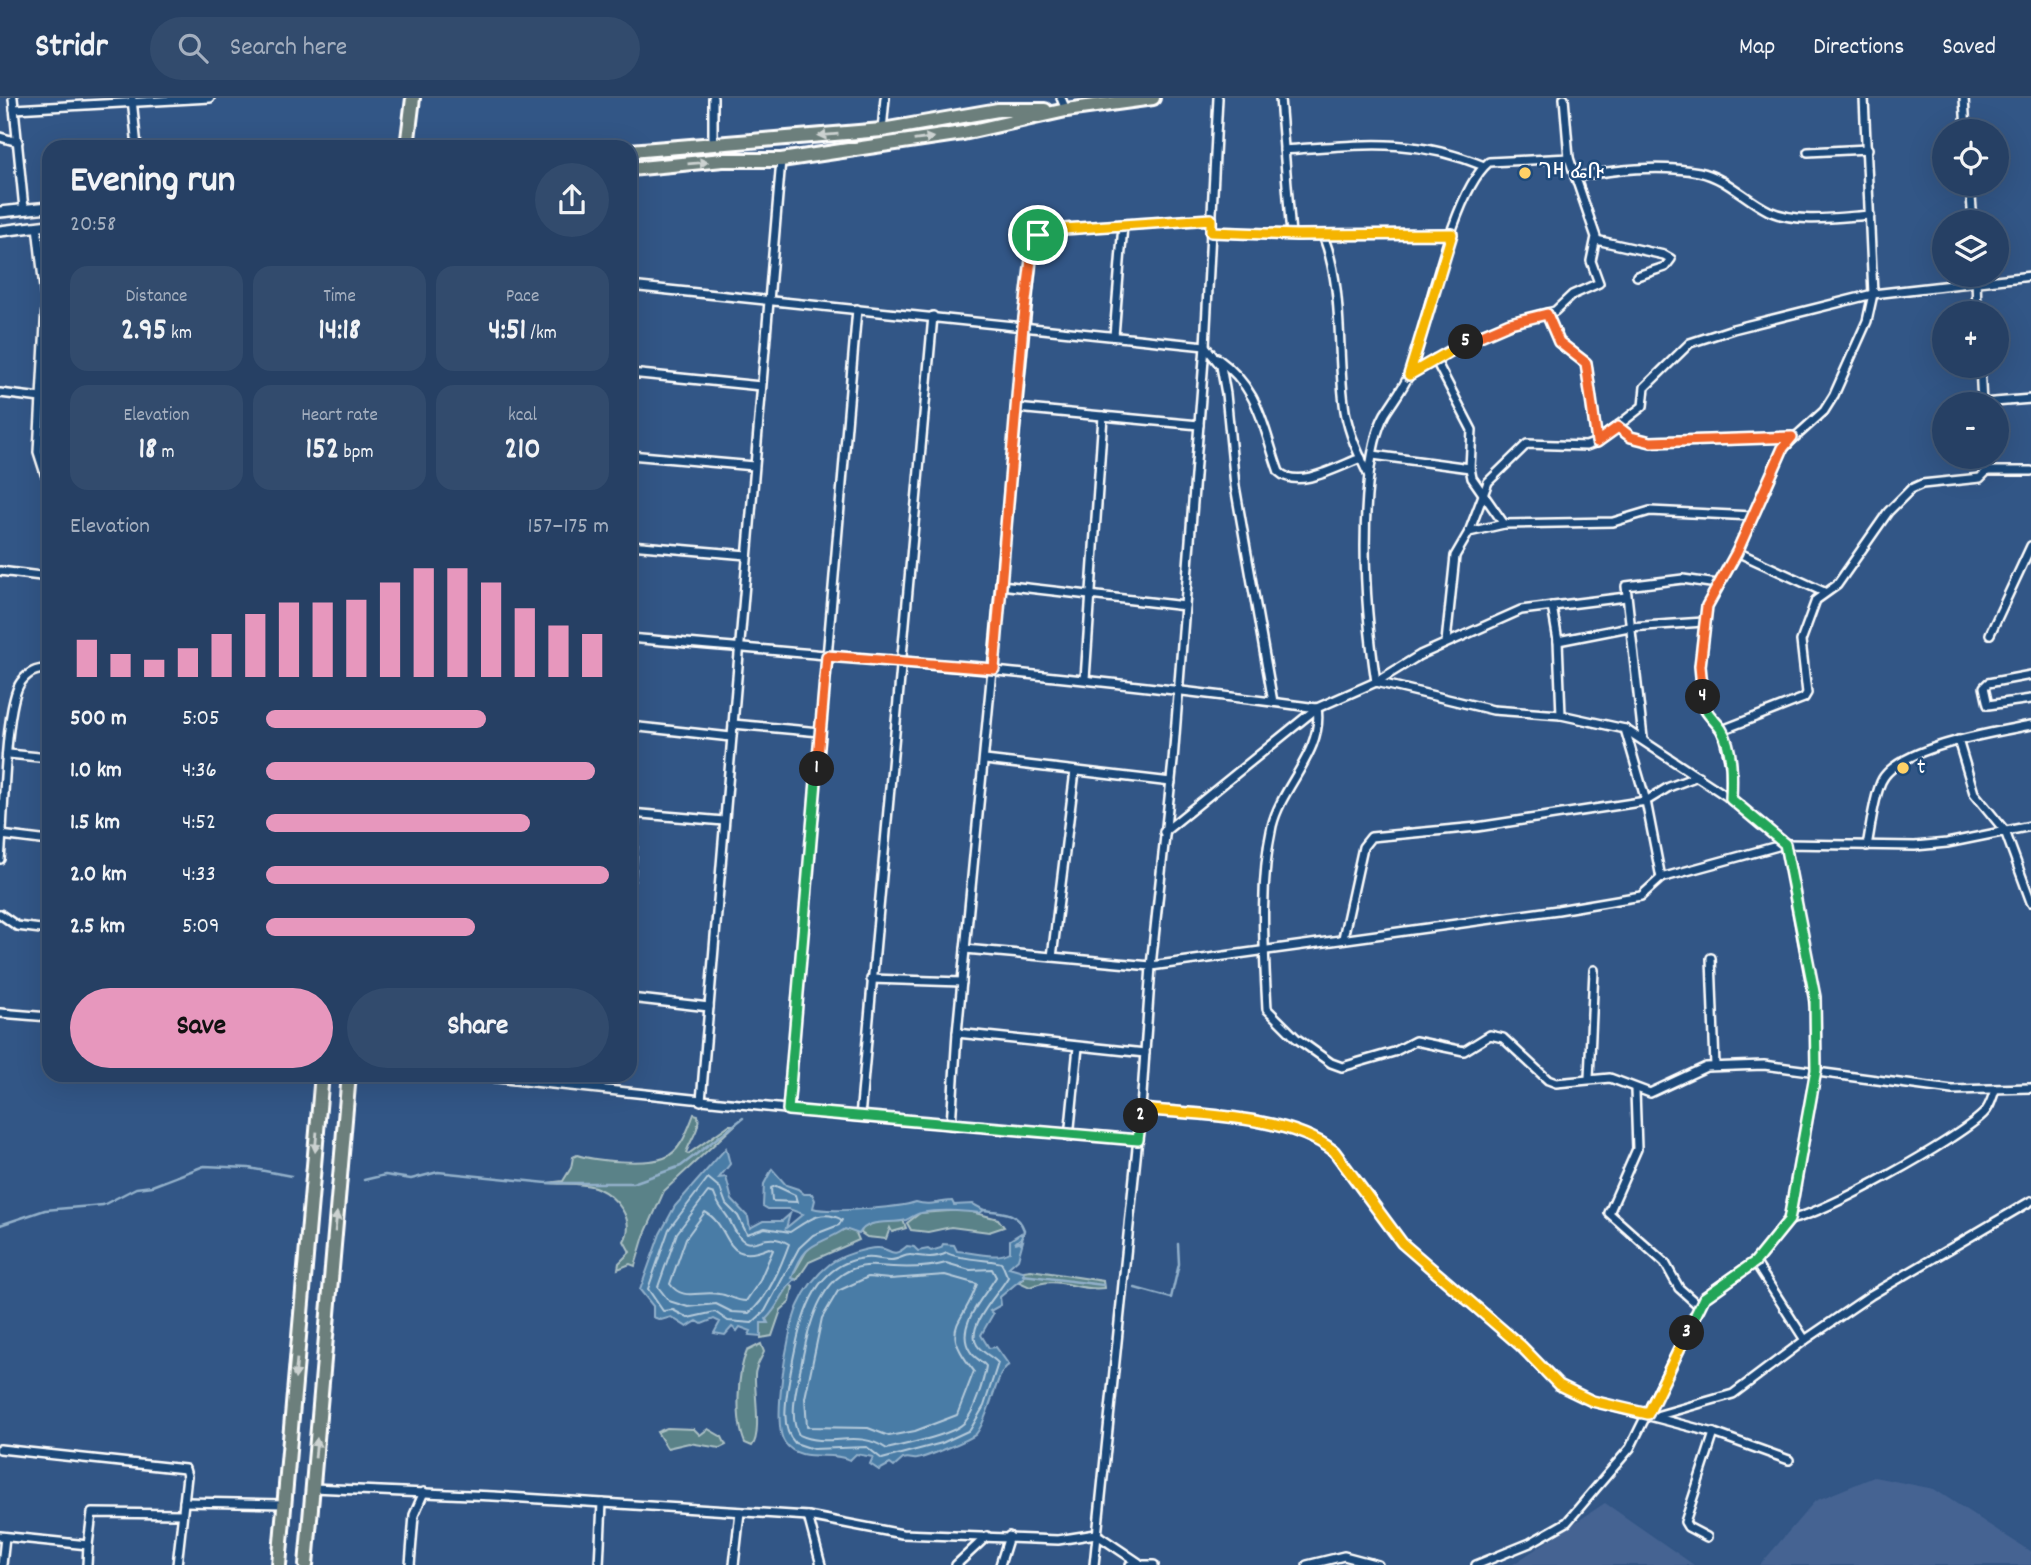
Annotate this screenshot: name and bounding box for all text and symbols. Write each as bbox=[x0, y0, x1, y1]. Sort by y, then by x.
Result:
search box bbox=[150, 17, 640, 80]
text: Stridr bbox=[35, 25, 108, 72]
icon: search bbox=[174, 29, 212, 67]
text: Search here bbox=[230, 30, 347, 67]
text: Map bbox=[1739, 31, 1775, 65]
text: Directions bbox=[1813, 31, 1904, 65]
text: Saved bbox=[1942, 31, 1996, 65]
map controls bbox=[1932, 119, 2009, 469]
button: locate bbox=[1932, 119, 2009, 196]
one-way arrow bbox=[817, 129, 839, 140]
one-way arrow bbox=[913, 133, 935, 144]
text: Evening run bbox=[70, 155, 235, 210]
one-way arrow bbox=[687, 157, 709, 168]
place label: ገዛ ፌቡ bbox=[1539, 157, 1604, 190]
button: share bbox=[535, 163, 609, 237]
marker: ገዛ ፌቡ bbox=[1517, 165, 1533, 181]
pin bbox=[1008, 205, 1068, 265]
text: 20:58 bbox=[70, 209, 116, 242]
button: layers bbox=[1932, 210, 2009, 287]
icon: arrive bbox=[1019, 216, 1057, 254]
text: Distance bbox=[126, 284, 187, 311]
text: Time bbox=[323, 284, 356, 311]
text: Pace bbox=[506, 284, 539, 311]
button: + bbox=[1932, 301, 2009, 378]
text: 2.95 bbox=[121, 311, 167, 354]
text: 14:18 bbox=[318, 311, 361, 354]
text: 4:51 bbox=[488, 311, 526, 354]
text: km bbox=[167, 321, 192, 348]
text: /km bbox=[526, 321, 557, 348]
pin: 5 bbox=[1448, 324, 1484, 360]
text: 5 bbox=[1461, 328, 1470, 355]
button: − bbox=[1932, 392, 2009, 469]
text: Elevation bbox=[123, 403, 190, 430]
text: Heart rate bbox=[301, 403, 378, 430]
text: kcal bbox=[508, 403, 537, 430]
text: 18 bbox=[138, 430, 157, 473]
text: 152 bbox=[306, 430, 339, 473]
text: 210 bbox=[504, 430, 541, 473]
text: m bbox=[157, 440, 175, 467]
text: bpm bbox=[339, 440, 373, 467]
text: Elevation bbox=[70, 511, 150, 544]
text: 157–175 m bbox=[528, 511, 609, 544]
pin: 4 bbox=[1686, 680, 1720, 714]
text: 4 bbox=[1699, 683, 1706, 710]
text: 500 m bbox=[70, 703, 127, 736]
text: 5:05 bbox=[182, 703, 220, 736]
pin: 1 bbox=[800, 752, 834, 786]
place label: t bbox=[1917, 752, 1926, 785]
text: 1.0 km bbox=[70, 755, 122, 788]
text: 4:36 bbox=[182, 755, 217, 788]
text: 1 bbox=[814, 755, 819, 782]
marker: t bbox=[1895, 760, 1911, 776]
text: 1.5 km bbox=[70, 807, 120, 840]
text: 4:52 bbox=[182, 807, 216, 840]
text: 2.0 km bbox=[70, 859, 127, 892]
text: 4:33 bbox=[182, 859, 216, 892]
text: 2.5 km bbox=[70, 911, 125, 944]
text: 5:09 bbox=[182, 911, 220, 944]
button: Save bbox=[70, 988, 333, 1068]
button: Share bbox=[347, 988, 609, 1068]
pin: 2 bbox=[1124, 1098, 1158, 1134]
text: 2 bbox=[1136, 1102, 1145, 1129]
one-way arrow bbox=[310, 1132, 321, 1154]
one-way arrow bbox=[331, 1210, 342, 1232]
pin: 3 bbox=[1670, 1316, 1704, 1350]
text: 3 bbox=[1682, 1319, 1691, 1346]
one-way arrow bbox=[290, 1358, 301, 1380]
one-way arrow bbox=[311, 1437, 322, 1459]

